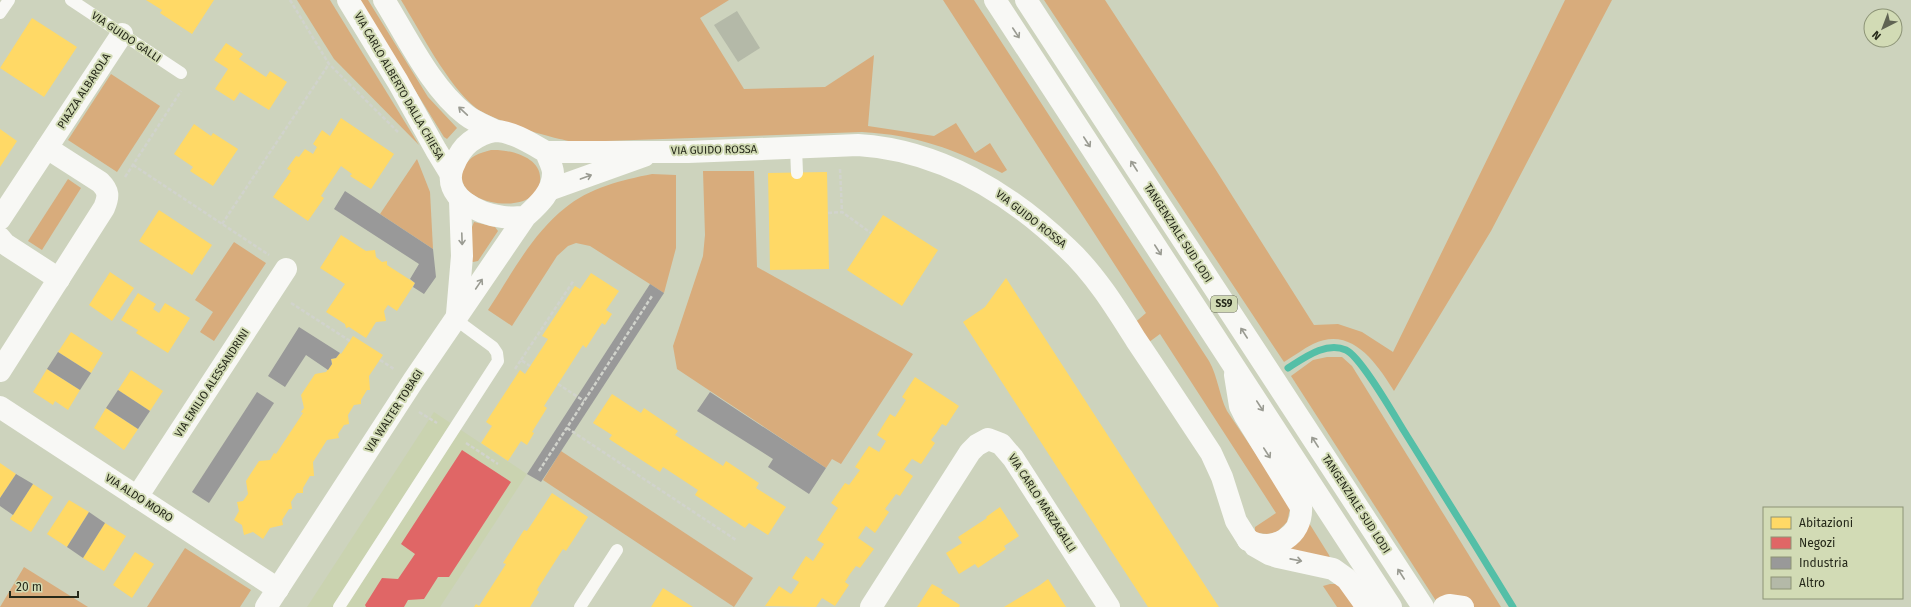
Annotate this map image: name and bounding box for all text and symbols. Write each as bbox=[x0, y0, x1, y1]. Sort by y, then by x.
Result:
north arrow bbox=[1863, 8, 1903, 48]
street label: VIA GUIDO GALLI bbox=[89, 9, 163, 65]
street label: VIA CARLO ALBERTO DALLA CHIESA bbox=[351, 10, 447, 163]
one-way arrow bbox=[1012, 27, 1020, 38]
text: N bbox=[1870, 28, 1884, 42]
street label: PIAZZA ALBAROLA bbox=[55, 50, 114, 131]
one-way arrow bbox=[457, 107, 468, 116]
one-way arrow bbox=[1083, 136, 1091, 147]
street label: VIA GUIDO ROSSA bbox=[671, 143, 758, 157]
one-way arrow bbox=[1130, 161, 1138, 172]
one-way arrow bbox=[580, 173, 593, 180]
street label: TANGENZIALE SUD LODI bbox=[1141, 181, 1215, 285]
street label: VIA GUIDO ROSSA bbox=[993, 187, 1069, 251]
one-way arrow bbox=[458, 232, 465, 245]
one-way arrow bbox=[1154, 245, 1162, 256]
one-way arrow bbox=[475, 278, 483, 289]
road number: SS9 bbox=[1211, 296, 1237, 312]
street label: VIA EMILIO ALESSANDRINI bbox=[172, 326, 252, 440]
one-way arrow bbox=[1240, 328, 1248, 339]
street label: VIA WALTER TOBAGI bbox=[363, 367, 425, 455]
one-way arrow bbox=[1256, 400, 1264, 411]
one-way arrow bbox=[1311, 437, 1319, 448]
one-way arrow bbox=[1263, 447, 1271, 458]
street label: VIA CARLO MARZAGALLI bbox=[1005, 452, 1079, 554]
street label: TANGENZIALE SUD LODI bbox=[1319, 452, 1393, 556]
street label: VIA ALDO MORO bbox=[103, 471, 175, 525]
legend bbox=[1763, 507, 1903, 599]
text: Abitazioni bbox=[1799, 516, 1853, 530]
text: Negozi bbox=[1799, 536, 1835, 550]
text: Industria bbox=[1799, 556, 1848, 570]
one-way arrow bbox=[1289, 557, 1302, 565]
one-way arrow bbox=[1397, 569, 1405, 580]
scale bar bbox=[10, 573, 78, 599]
text: Altro bbox=[1799, 576, 1825, 590]
text: 20 m bbox=[16, 580, 42, 594]

